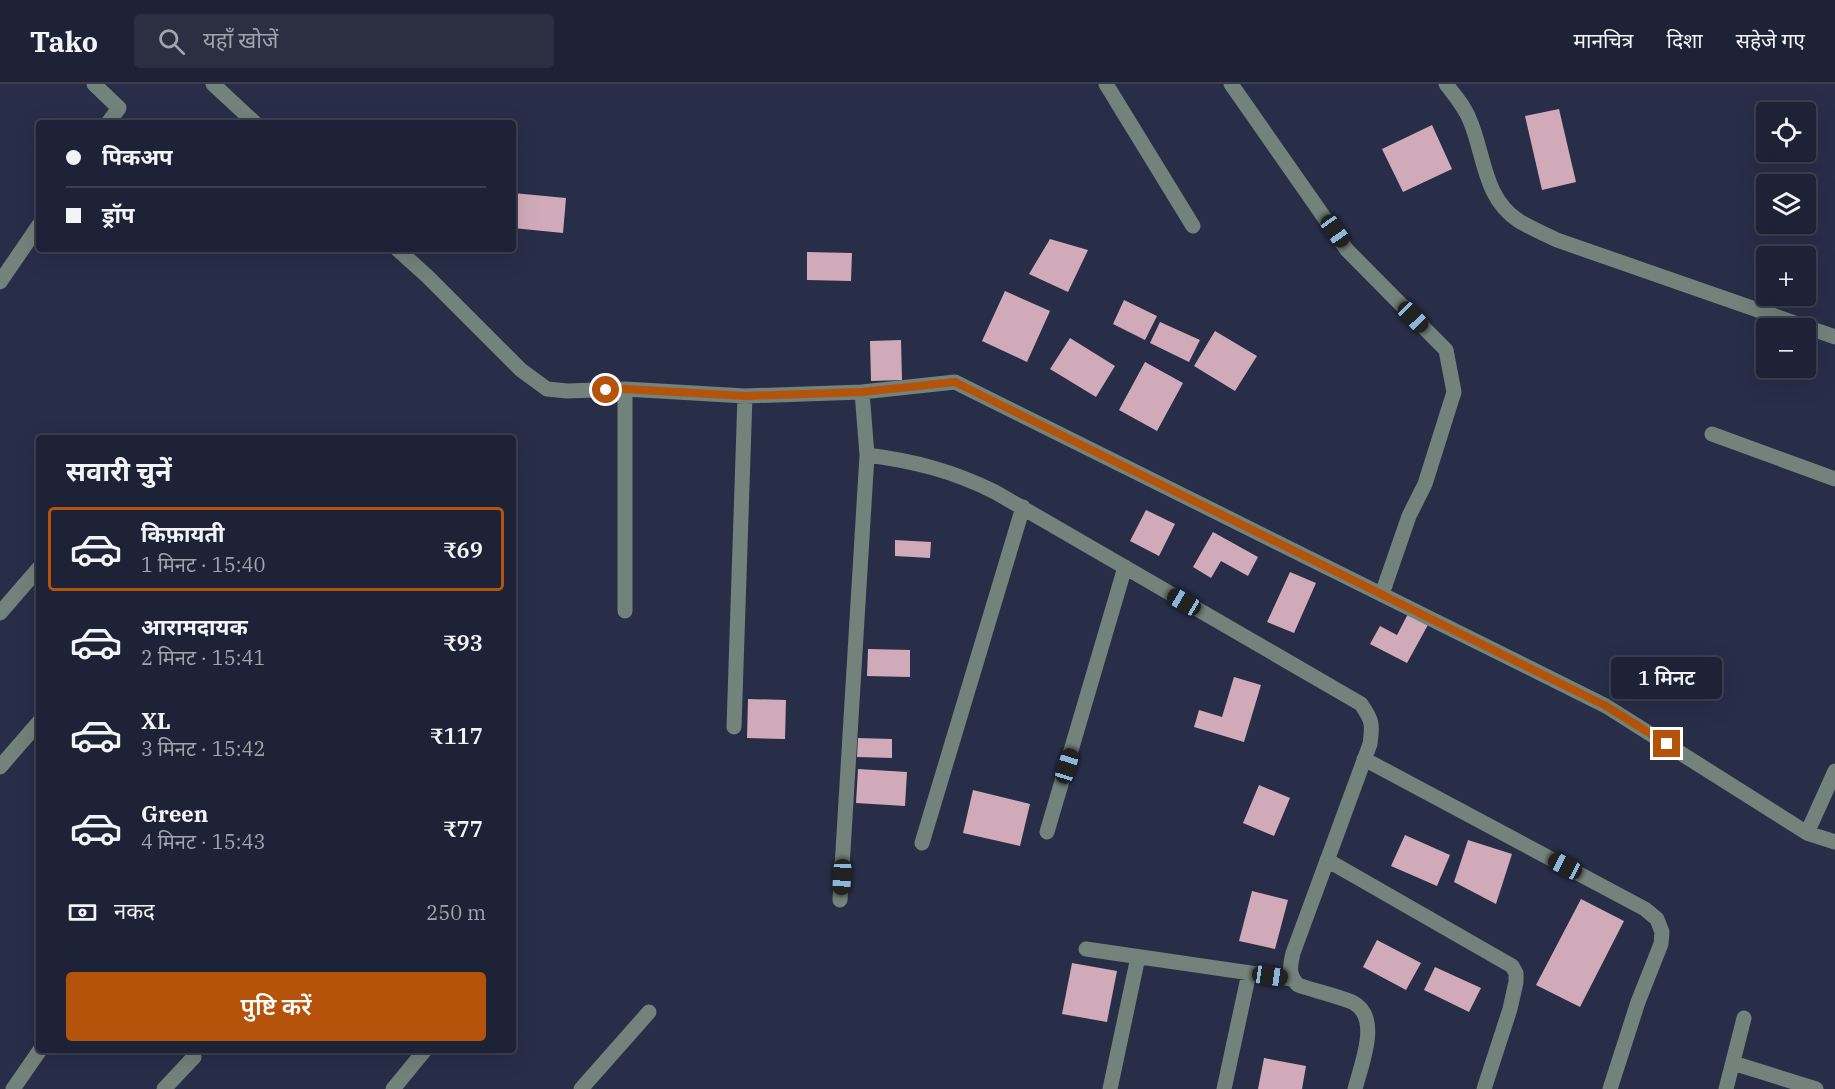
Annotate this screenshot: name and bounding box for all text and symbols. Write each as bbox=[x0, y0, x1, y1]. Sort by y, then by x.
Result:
search box bbox=[134, 14, 554, 68]
text: Tako bbox=[30, 23, 98, 60]
icon: search bbox=[155, 25, 188, 58]
text: यहाँ खोजें bbox=[203, 25, 278, 54]
text: मानचित्र bbox=[1573, 26, 1633, 54]
text: दिशा bbox=[1666, 26, 1703, 54]
text: सहेजे गए bbox=[1736, 26, 1805, 54]
map controls bbox=[1756, 102, 1816, 378]
button: locate bbox=[1756, 102, 1816, 162]
text: पिकअप bbox=[102, 142, 173, 171]
button: layers bbox=[1756, 174, 1816, 234]
text: ड्रॉप bbox=[102, 200, 135, 229]
car bbox=[1317, 211, 1353, 251]
button: + bbox=[1756, 246, 1816, 306]
car bbox=[1394, 298, 1432, 336]
button: − bbox=[1756, 318, 1816, 378]
route start bbox=[592, 376, 619, 403]
text: सवारी चुनें bbox=[66, 453, 172, 488]
text: किफ़ायती bbox=[141, 519, 225, 548]
icon: car bbox=[69, 522, 123, 576]
text: ₹69 bbox=[443, 535, 483, 564]
text: 1 मिनट · 15:40 bbox=[141, 551, 265, 578]
car bbox=[1164, 585, 1204, 619]
text: आरामदायक bbox=[141, 612, 248, 641]
icon: car bbox=[69, 615, 123, 669]
text: ₹93 bbox=[443, 628, 483, 657]
text: 2 मिनट · 15:41 bbox=[141, 644, 265, 671]
callout: 1 मिनट bbox=[1612, 657, 1722, 699]
text: 1 मिनट bbox=[1638, 664, 1695, 691]
text: XL bbox=[141, 706, 171, 735]
icon: car bbox=[69, 708, 123, 762]
text: ₹117 bbox=[430, 721, 483, 750]
route end bbox=[1653, 730, 1680, 757]
text: 3 मिनट · 15:42 bbox=[141, 735, 265, 762]
car bbox=[1053, 746, 1081, 786]
text: Green bbox=[141, 799, 208, 828]
icon: car bbox=[69, 801, 123, 855]
text: ₹77 bbox=[443, 814, 483, 843]
text: 4 मिनट · 15:43 bbox=[141, 828, 265, 855]
car bbox=[1545, 850, 1585, 882]
car bbox=[832, 859, 852, 895]
icon: cash bbox=[66, 896, 99, 929]
text: नकद bbox=[114, 896, 155, 925]
text: 250 m bbox=[426, 899, 486, 926]
car bbox=[1251, 965, 1289, 987]
button: पुष्टि करें bbox=[66, 972, 486, 1041]

